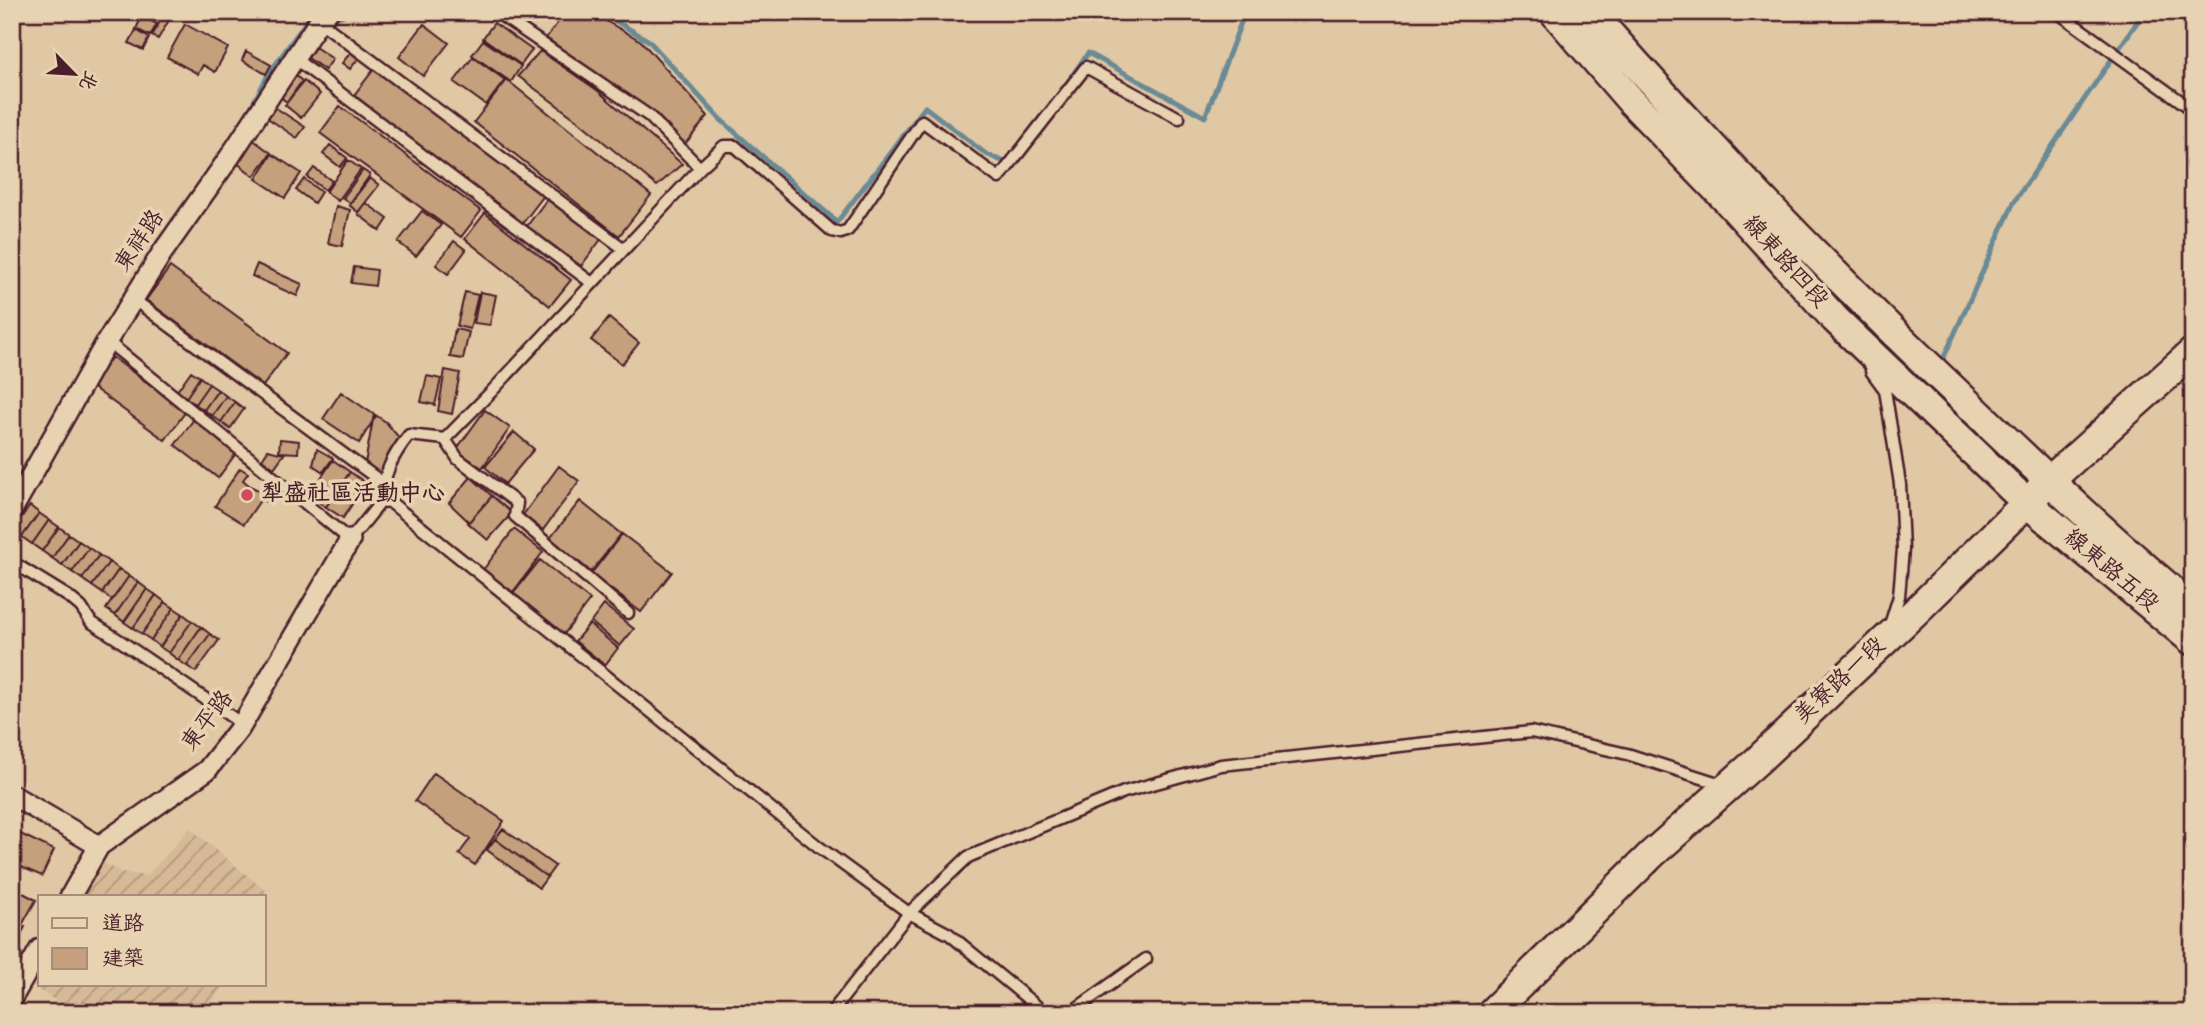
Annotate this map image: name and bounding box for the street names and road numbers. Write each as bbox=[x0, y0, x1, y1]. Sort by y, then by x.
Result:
street label: 東祥路 bbox=[108, 204, 174, 280]
street label: 線東路四段 bbox=[1733, 209, 1835, 317]
street label: 線東路五段 bbox=[2055, 522, 2165, 622]
street label: 美寮路一段 bbox=[1788, 631, 1894, 733]
street label: 東平路 bbox=[175, 685, 243, 759]

